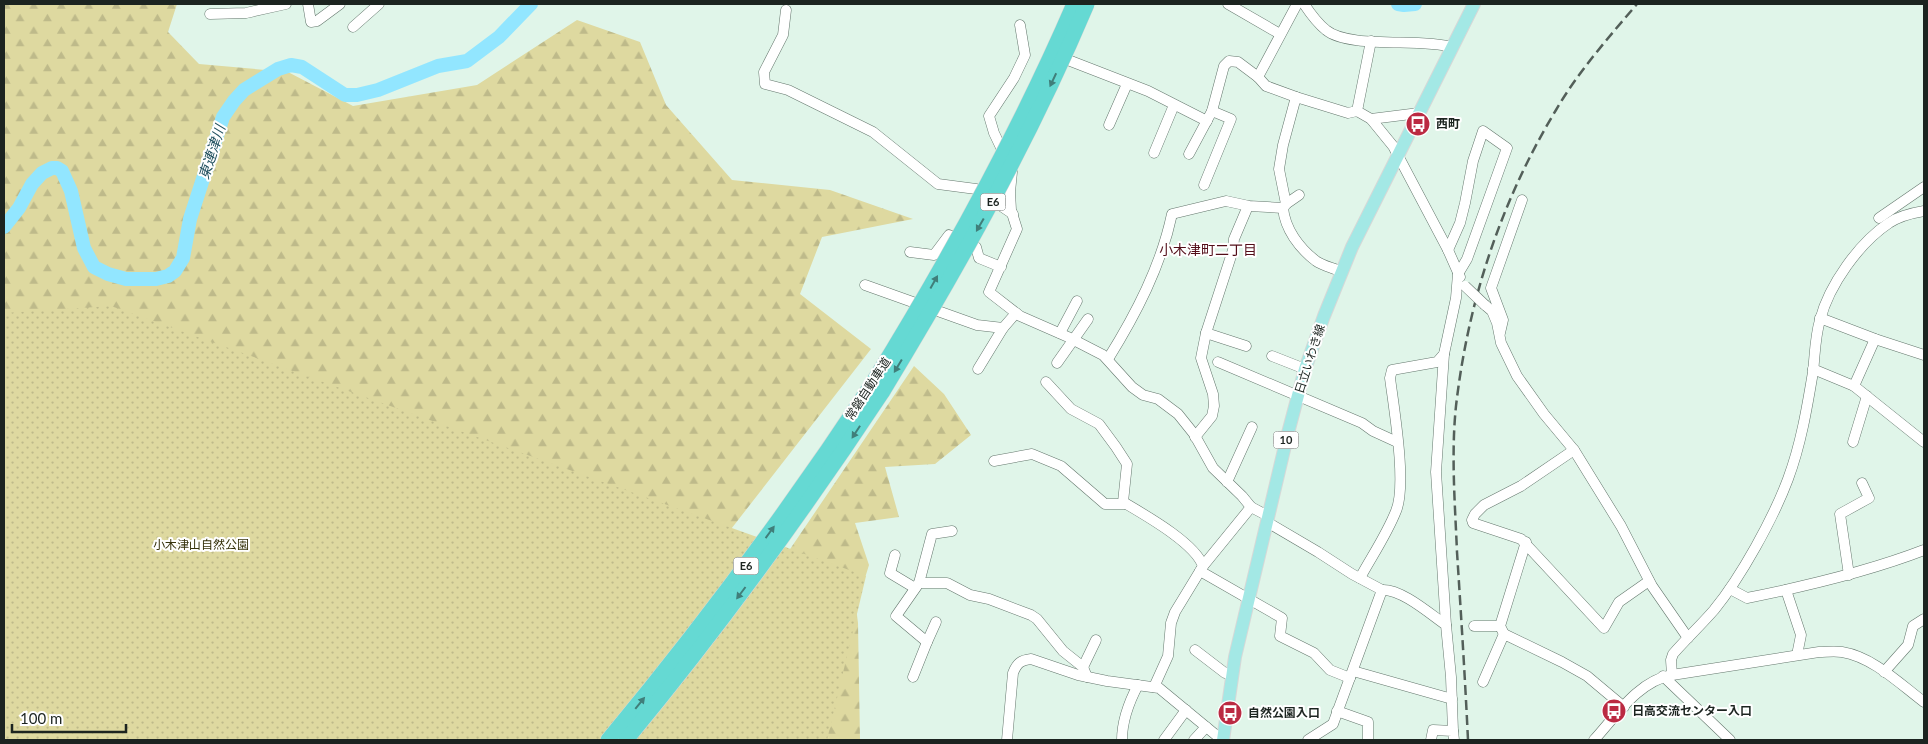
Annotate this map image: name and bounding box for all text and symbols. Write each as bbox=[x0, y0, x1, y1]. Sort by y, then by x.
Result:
one-way arrow bbox=[1049, 73, 1057, 87]
bus stop icon: 西町 bbox=[1405, 111, 1431, 137]
place label: 西町 bbox=[1436, 116, 1460, 131]
water label: 東連津川 bbox=[195, 121, 229, 181]
road number: E6 bbox=[980, 193, 1006, 210]
one-way arrow bbox=[976, 218, 984, 233]
district label: 小木津町二丁目 bbox=[1159, 241, 1257, 258]
one-way arrow bbox=[929, 275, 938, 288]
street label: 日立いわき線 bbox=[1291, 322, 1328, 395]
street label: 常磐自動車道 bbox=[842, 354, 893, 423]
one-way arrow bbox=[894, 359, 903, 372]
one-way arrow bbox=[851, 425, 861, 439]
road number: 10 bbox=[1274, 432, 1298, 448]
one-way arrow bbox=[765, 526, 776, 539]
park label: 小木津山自然公園 bbox=[153, 537, 249, 552]
road number: E6 bbox=[734, 558, 758, 574]
one-way arrow bbox=[736, 586, 747, 599]
one-way arrow bbox=[634, 697, 645, 710]
bus stop icon: 日高交流センター入口 bbox=[1601, 698, 1627, 724]
bus stop icon: 自然公園入口 bbox=[1217, 700, 1243, 726]
scale bar bbox=[12, 702, 126, 734]
place label: 日高交流センター入口 bbox=[1632, 703, 1752, 718]
place label: 自然公園入口 bbox=[1248, 705, 1320, 720]
text: 100 m bbox=[20, 709, 62, 727]

